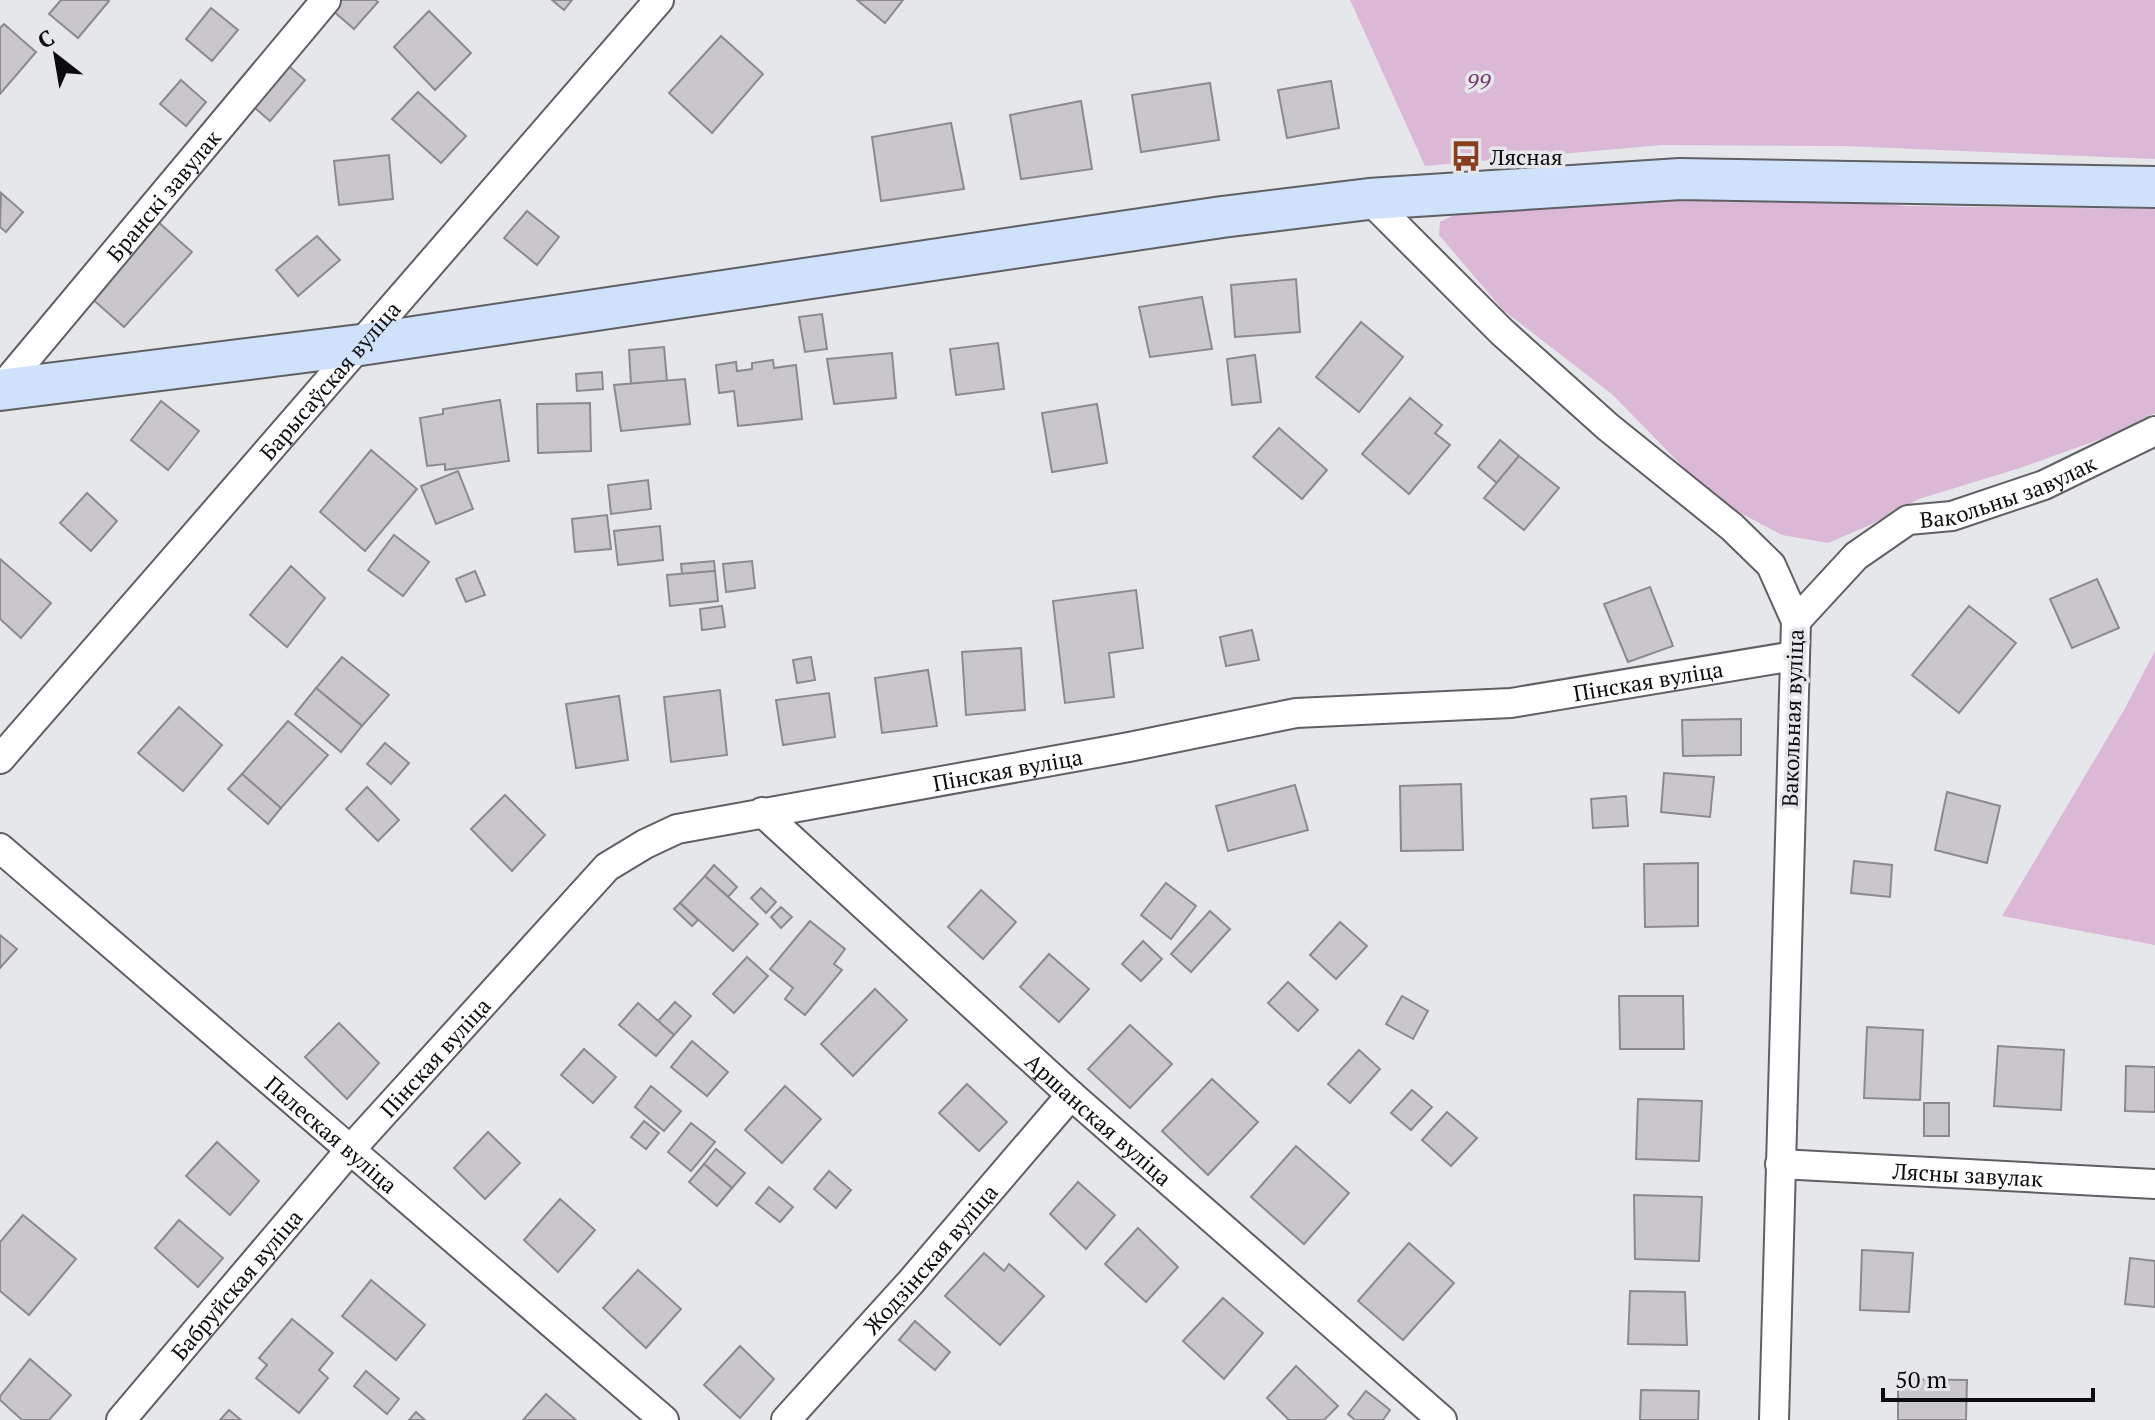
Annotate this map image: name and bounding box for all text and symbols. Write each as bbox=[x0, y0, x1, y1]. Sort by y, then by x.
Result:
north arrow bbox=[16, 16, 96, 96]
text: С bbox=[32, 22, 59, 55]
park label: 99 bbox=[1467, 66, 1491, 95]
street label: Бранскі завулак bbox=[99, 123, 226, 267]
bus stop icon: Лясная bbox=[1449, 139, 1483, 173]
place label: Лясная bbox=[1489, 142, 1563, 171]
street label: Барысаўская вуліца bbox=[253, 294, 406, 466]
street label: Вакольны завулак bbox=[1918, 448, 2100, 533]
street label: Вакольная вуліца bbox=[1774, 629, 1810, 807]
street label: Пінская вуліца bbox=[1571, 654, 1725, 707]
street label: Пінская вуліца bbox=[930, 741, 1085, 797]
street label: Пінская вуліца bbox=[373, 991, 496, 1123]
street label: Аршанская вуліца bbox=[1020, 1046, 1178, 1192]
street label: Палеская вуліца bbox=[260, 1069, 404, 1199]
street label: Лясны завулак bbox=[1891, 1155, 2044, 1193]
street label: Жодзінская вуліца bbox=[856, 1177, 1003, 1340]
street label: Бабруйская вуліца bbox=[164, 1203, 308, 1366]
scale bar bbox=[1883, 1352, 2093, 1402]
text: 50 m bbox=[1895, 1363, 1947, 1395]

